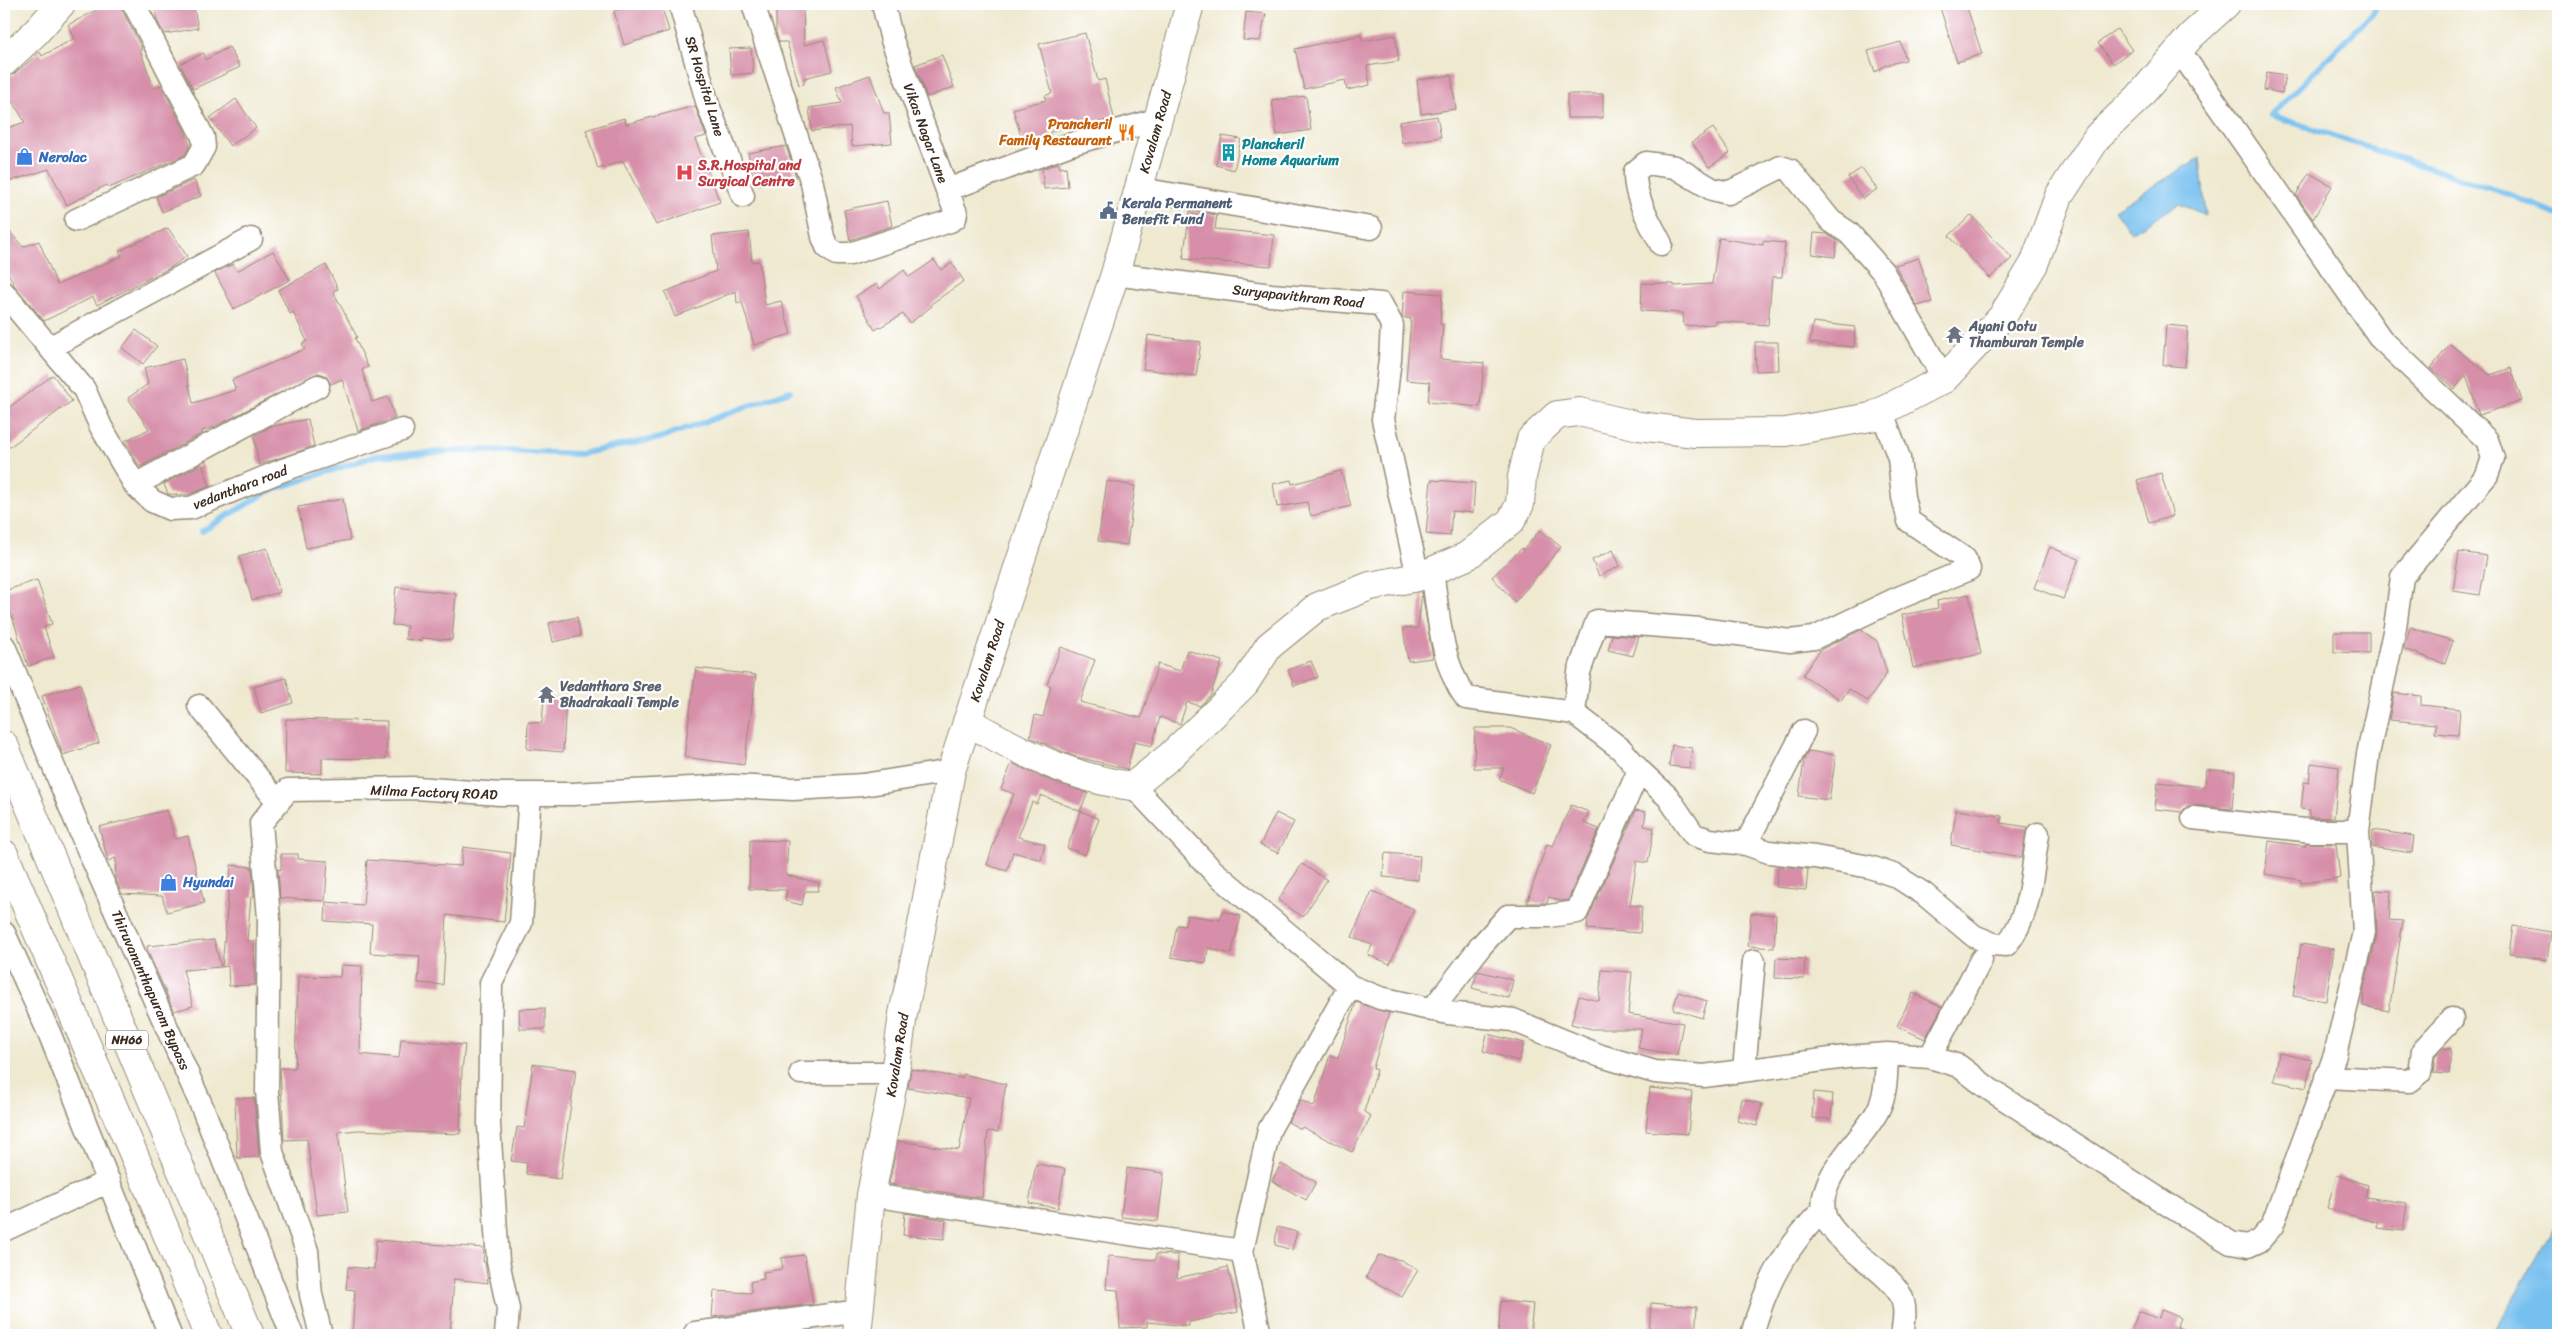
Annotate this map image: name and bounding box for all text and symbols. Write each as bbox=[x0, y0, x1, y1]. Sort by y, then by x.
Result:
street label: SR Hospital Lane bbox=[677, 33, 732, 140]
street label: Vikas Nagar Lane bbox=[896, 80, 955, 187]
street label: Kovalam Road bbox=[1132, 86, 1180, 176]
place label: Prancheril Family Restaurant bbox=[998, 112, 1113, 153]
restaurant icon: Prancheril Family Restaurant bbox=[1116, 122, 1136, 142]
place label: Plancheril Home Aquarium bbox=[1241, 132, 1339, 173]
building icon: Plancheril Home Aquarium bbox=[1218, 142, 1238, 162]
place label: Nerolac bbox=[38, 145, 88, 170]
shop icon: Nerolac bbox=[15, 147, 35, 167]
place label: S.R.Hospital and Surgical Centre bbox=[697, 153, 802, 194]
hospital icon: S.R.Hospital and Surgical Centre bbox=[674, 163, 694, 183]
place label: Kerala Permanent Benefit Fund bbox=[1121, 191, 1233, 232]
public building icon: Kerala Permanent Benefit Fund bbox=[1098, 201, 1118, 221]
street label: Suryapavithram Road bbox=[1231, 277, 1366, 316]
place label: Ayani Ootu Thamburan Temple bbox=[1968, 314, 2085, 355]
temple icon: Ayani Ootu Thamburan Temple bbox=[1945, 324, 1965, 344]
street label: vedanthara road bbox=[189, 457, 293, 517]
street label: Kovalam Road bbox=[963, 616, 1013, 705]
place label: Vedanthara Sree Bhadrakaali Temple bbox=[560, 674, 680, 715]
temple icon: Vedanthara Sree Bhadrakaali Temple bbox=[536, 684, 556, 704]
street label: Milma Factory ROAD bbox=[370, 778, 499, 807]
place label: Hyundai bbox=[182, 870, 235, 895]
shop icon: Hyundai bbox=[159, 872, 179, 892]
street label: Thiruvananthapuram Bypass bbox=[104, 906, 197, 1075]
street label: Kovalam Road bbox=[879, 1010, 917, 1099]
road number: NH66 bbox=[106, 1030, 148, 1050]

